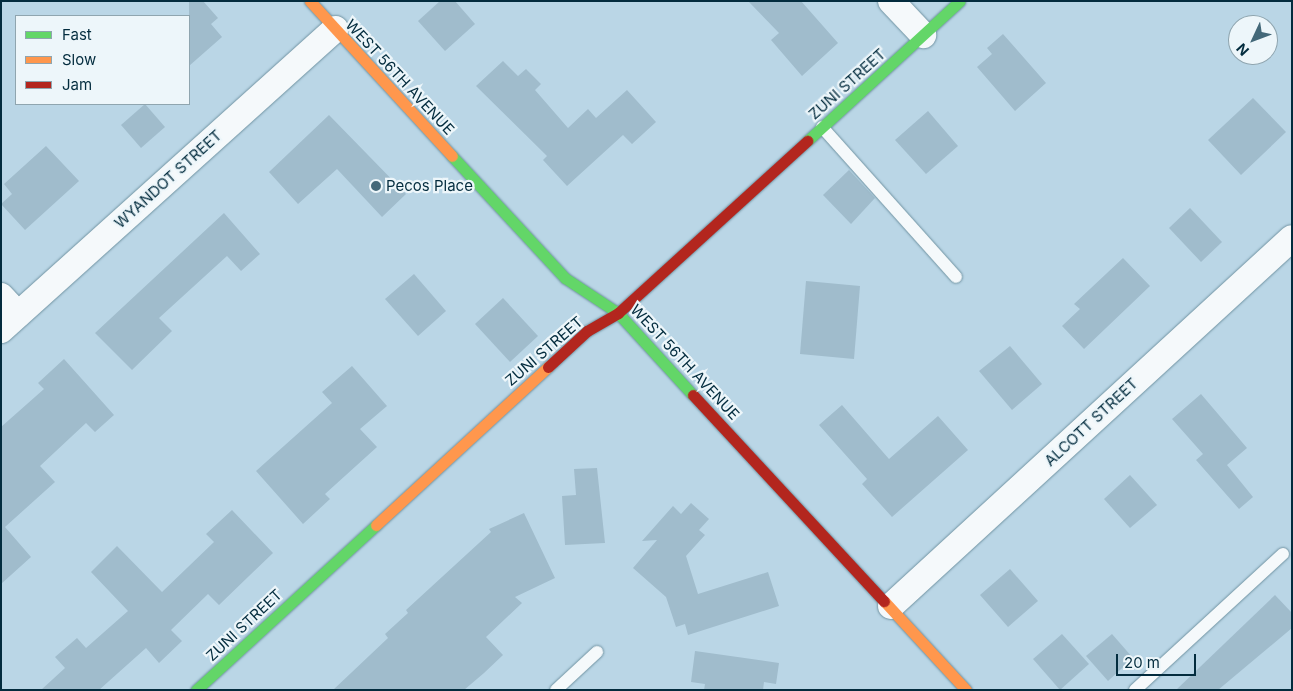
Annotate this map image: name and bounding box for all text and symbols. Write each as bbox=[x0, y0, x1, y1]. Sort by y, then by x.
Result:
legend bbox=[15, 15, 190, 105]
north arrow bbox=[1228, 15, 1278, 65]
street label: WEST 56TH AVENUE bbox=[342, 16, 458, 138]
text: Fast bbox=[62, 25, 92, 44]
text: N bbox=[1233, 40, 1252, 60]
street label: ZUNI STREET bbox=[805, 45, 889, 123]
text: Slow bbox=[62, 50, 96, 69]
text: Jam bbox=[62, 75, 92, 94]
street label: WYANDOT STREET bbox=[111, 126, 225, 232]
place label: Pecos Place bbox=[386, 177, 473, 195]
marker: Pecos Place bbox=[370, 180, 382, 192]
street label: WEST 56TH AVENUE bbox=[627, 301, 743, 423]
street label: ZUNI STREET bbox=[502, 312, 586, 390]
street label: ALCOTT STREET bbox=[1041, 374, 1141, 470]
street label: ZUNI STREET bbox=[202, 585, 286, 665]
scale bar bbox=[1118, 644, 1198, 676]
text: 20 m bbox=[1124, 653, 1160, 672]

